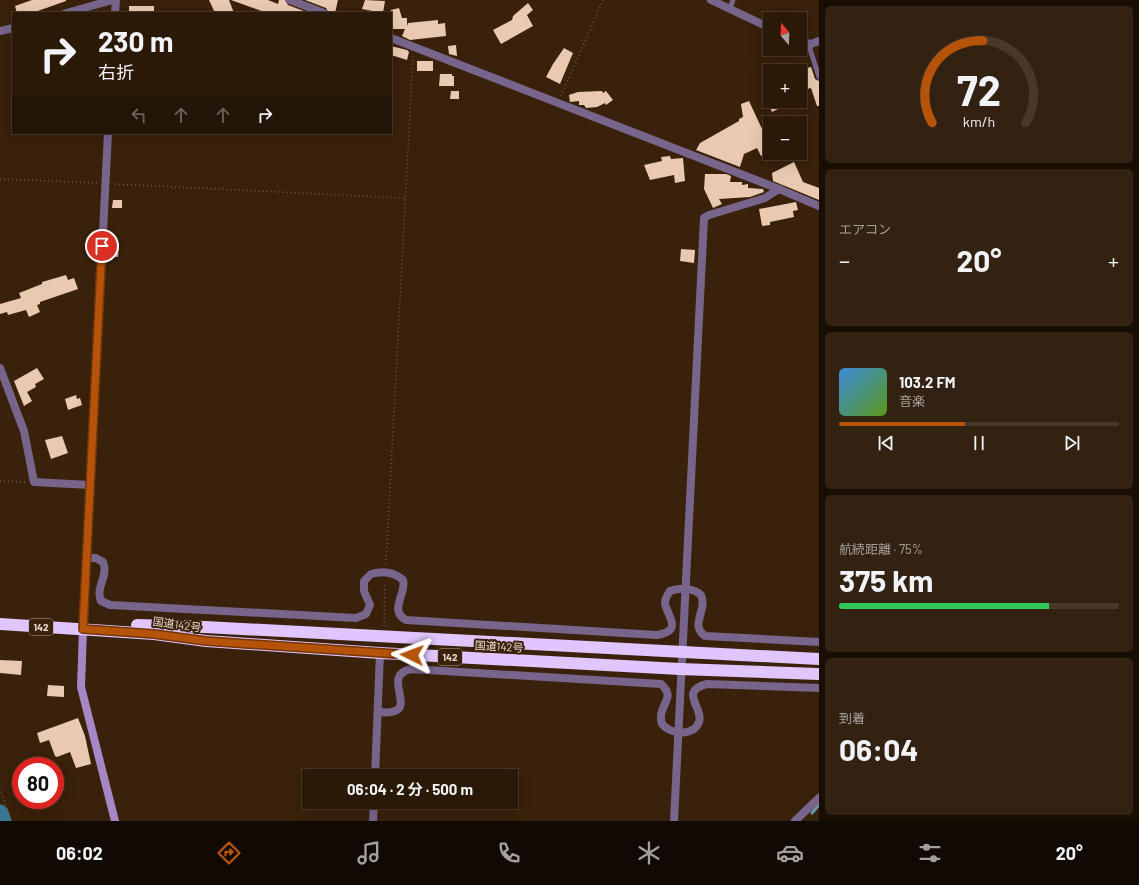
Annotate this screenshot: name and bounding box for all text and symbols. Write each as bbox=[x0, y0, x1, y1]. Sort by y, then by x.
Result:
north arrow bbox=[763, 12, 807, 56]
map controls bbox=[763, 12, 807, 160]
text: 230 m bbox=[98, 24, 173, 58]
icon: right bbox=[32, 28, 84, 80]
text: 右折 bbox=[98, 61, 134, 83]
text: 72 bbox=[957, 63, 1001, 113]
button: + bbox=[763, 64, 807, 108]
icon: left bbox=[128, 104, 150, 126]
icon: ahead bbox=[170, 104, 192, 126]
icon: ahead bbox=[212, 104, 234, 126]
icon: right bbox=[254, 104, 276, 126]
text: km/h bbox=[963, 112, 995, 129]
button: − bbox=[763, 116, 807, 160]
text: エアコン bbox=[839, 221, 891, 237]
pin bbox=[85, 229, 119, 263]
icon: arrive bbox=[91, 235, 113, 257]
text: 20° bbox=[956, 242, 1002, 278]
text: − bbox=[839, 247, 850, 273]
text: + bbox=[1108, 247, 1119, 273]
text: 103.2 FM bbox=[899, 373, 956, 391]
text: 音楽 bbox=[899, 393, 925, 409]
icon: previous bbox=[875, 432, 897, 454]
icon: pause bbox=[968, 432, 990, 454]
icon: next bbox=[1061, 432, 1083, 454]
text: 航続距離 · 75% bbox=[839, 541, 923, 557]
text: 375 km bbox=[839, 562, 933, 598]
street label: 国道142号 bbox=[152, 614, 202, 634]
road number: 142 bbox=[29, 619, 53, 635]
position arrow bbox=[391, 634, 433, 676]
street label: 国道142号 bbox=[474, 638, 524, 654]
road number: 142 bbox=[438, 649, 462, 665]
text: 到着 bbox=[839, 710, 865, 726]
text: 06:04 bbox=[839, 731, 918, 767]
speed limit sign: 80 bbox=[12, 757, 64, 809]
text: 06:04 · 2 分 · 500 m bbox=[347, 780, 473, 798]
icon: directions bbox=[215, 839, 243, 867]
icon: music bbox=[355, 839, 383, 867]
icon: phone bbox=[495, 839, 523, 867]
icon: climate bbox=[635, 839, 663, 867]
icon: car bbox=[776, 839, 804, 867]
icon: filters bbox=[916, 839, 944, 867]
text: 06:02 bbox=[56, 842, 103, 864]
text: 20° bbox=[1056, 842, 1083, 864]

